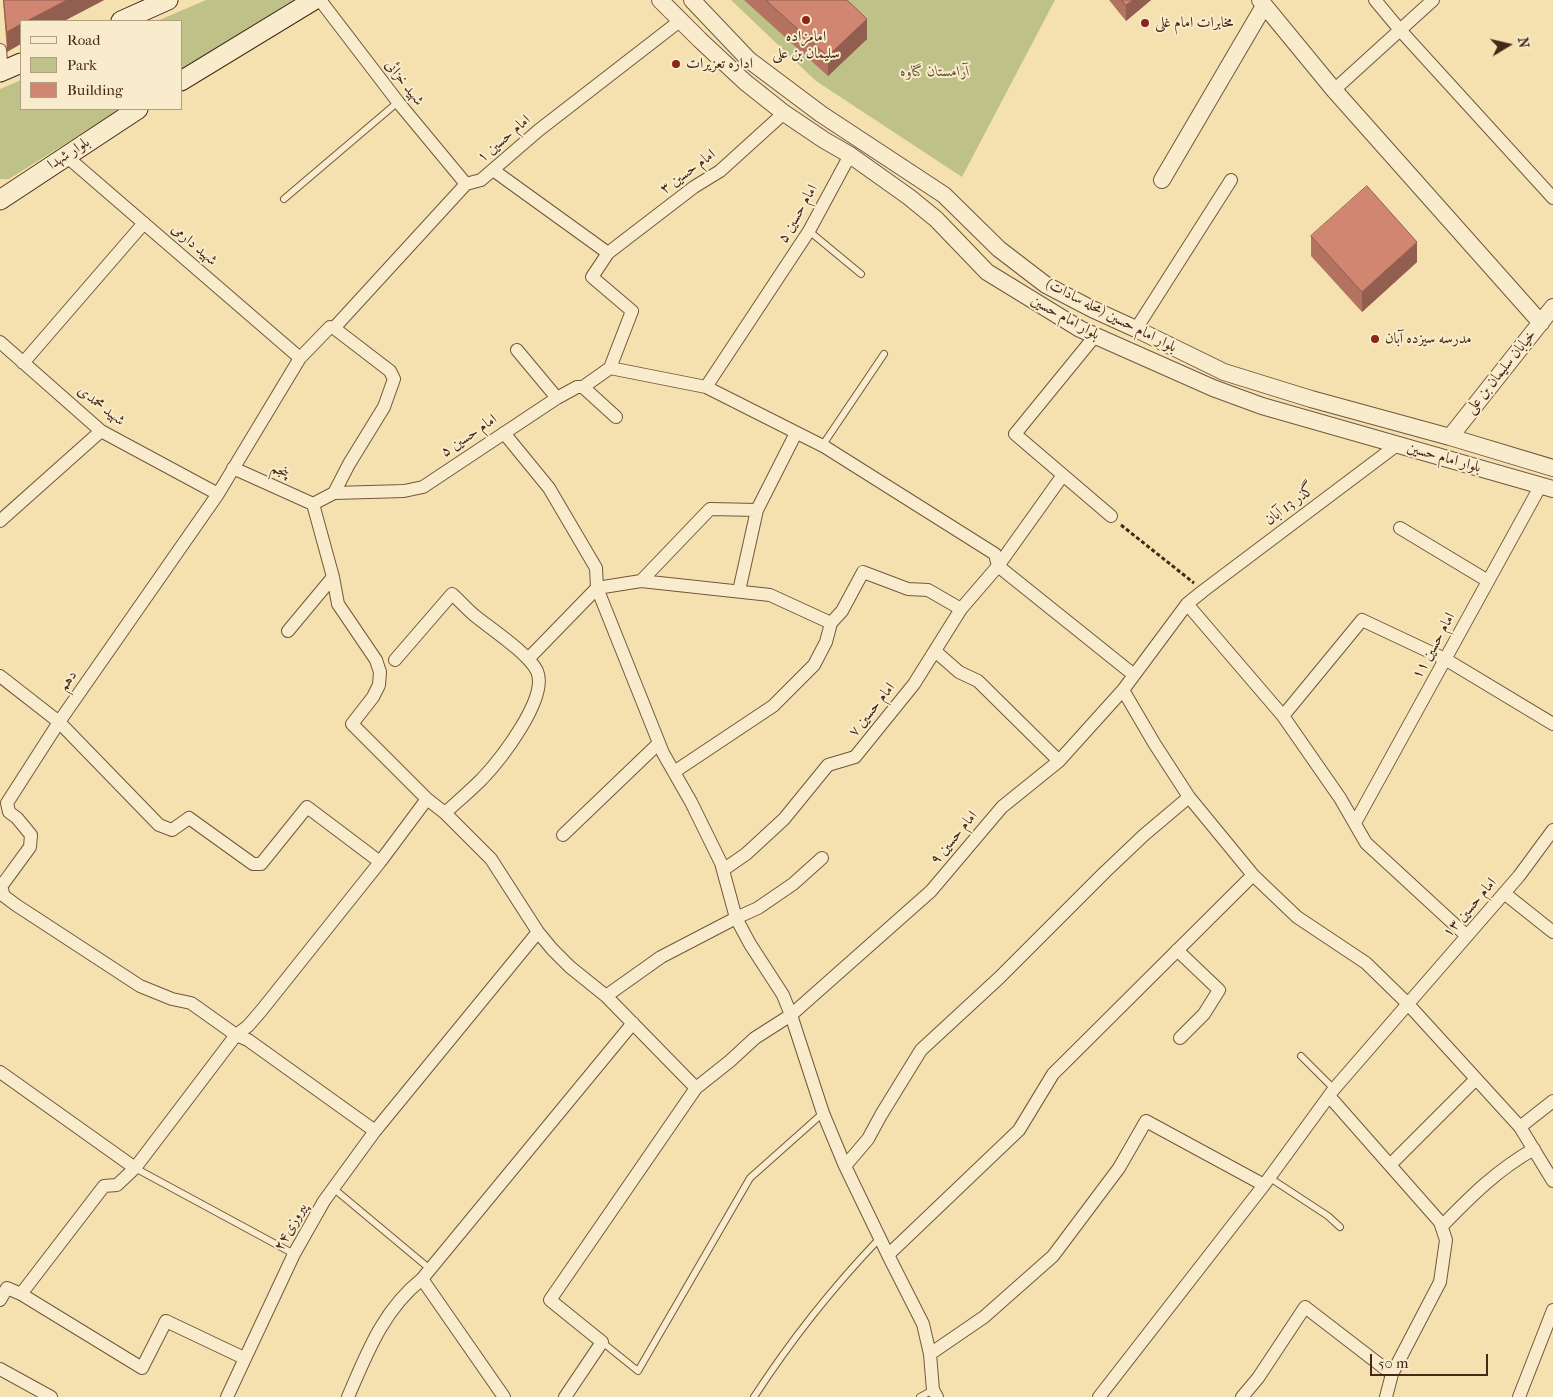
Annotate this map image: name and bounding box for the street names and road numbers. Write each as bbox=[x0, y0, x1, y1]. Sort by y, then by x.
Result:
street label: شهید خزائی bbox=[380, 56, 428, 110]
street label: امام حسین ۱ bbox=[474, 111, 534, 167]
street label: بلوار شهدا bbox=[45, 134, 93, 174]
street label: امام حسین ۳ bbox=[657, 146, 719, 198]
street label: امام حسین ۵ bbox=[774, 182, 822, 246]
street label: شهید دارمی bbox=[167, 220, 221, 270]
street label: بلوار امام حسین (محله سادات) bbox=[1042, 275, 1180, 357]
street label: بلوار امام حسین bbox=[1027, 292, 1103, 344]
street label: خیابان سلیمان بن علی bbox=[1462, 326, 1540, 418]
street label: شهید محمدی bbox=[74, 382, 128, 430]
street label: امام حسین ۵ bbox=[437, 411, 501, 461]
street label: بلوار امام حسین bbox=[1405, 439, 1483, 477]
street label: پنجم bbox=[268, 459, 292, 483]
street label: گذر 13 آبان bbox=[1261, 480, 1319, 530]
street label: امام حسین ۱۱ bbox=[1408, 610, 1460, 682]
street label: دهم bbox=[55, 667, 81, 695]
street label: امام حسین ۷ bbox=[845, 679, 899, 741]
street label: امام حسین ۹ bbox=[926, 808, 982, 868]
street label: امام حسین ۱۳ bbox=[1439, 875, 1501, 941]
street label: پیروزی۲۴ bbox=[271, 1200, 311, 1254]

